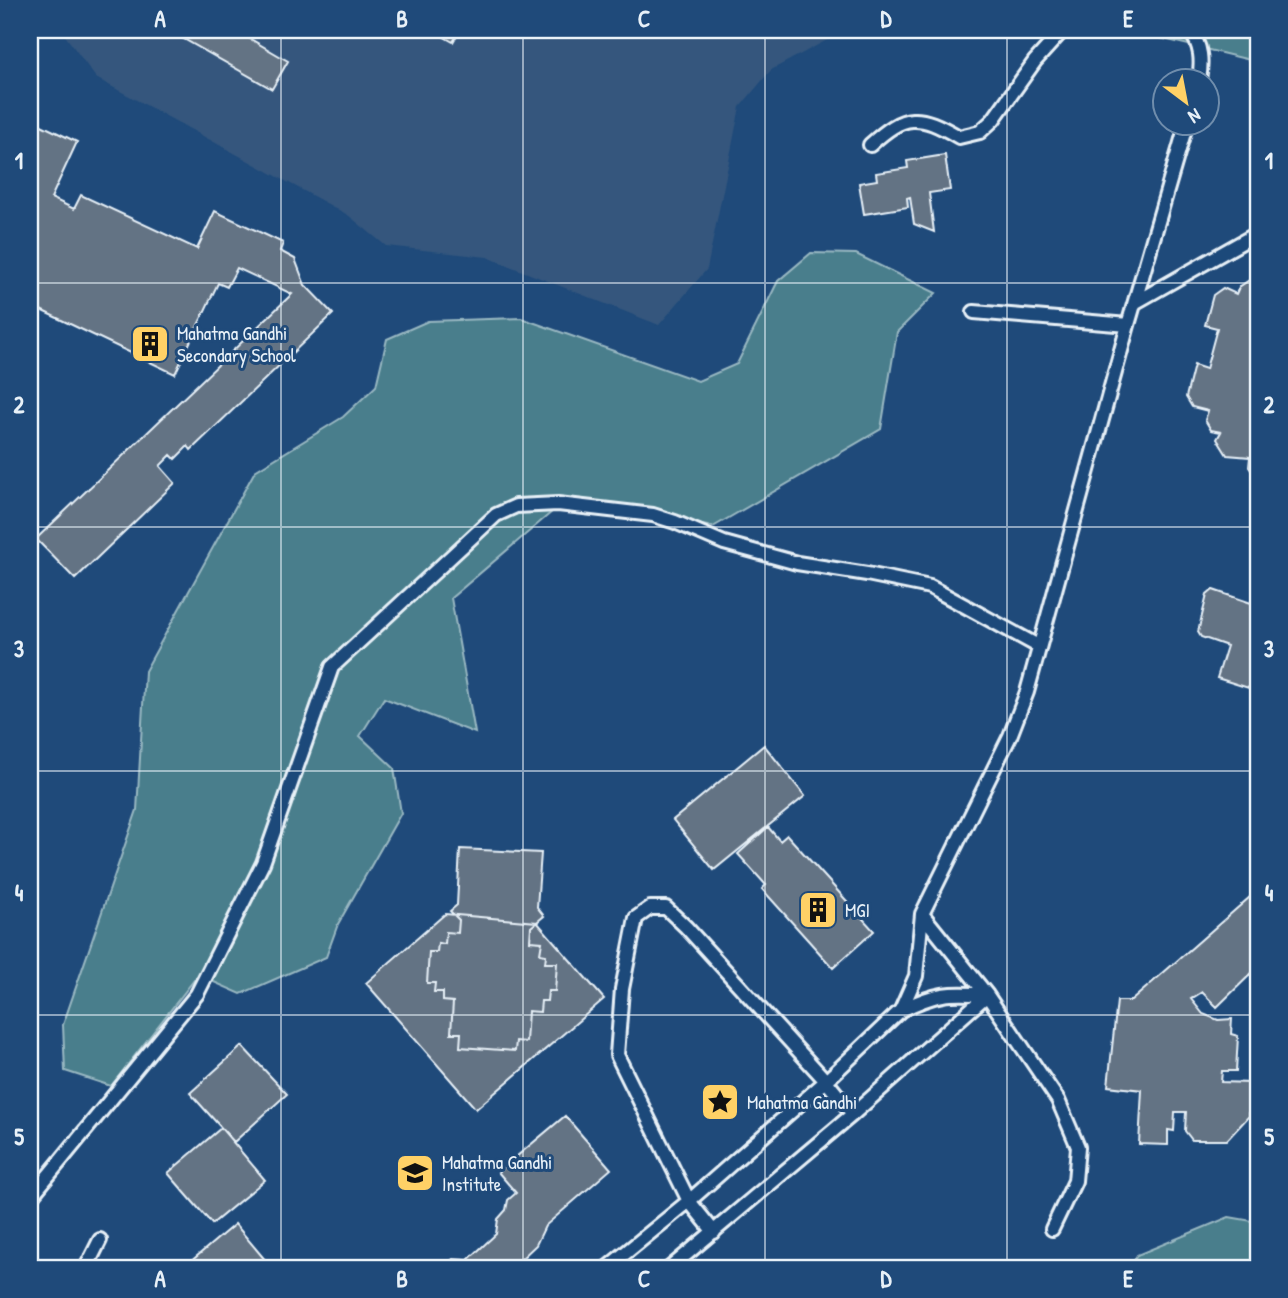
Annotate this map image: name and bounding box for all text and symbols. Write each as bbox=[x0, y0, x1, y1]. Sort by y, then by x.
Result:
text: A bbox=[154, 3, 166, 34]
text: B bbox=[396, 3, 408, 34]
text: C bbox=[638, 3, 650, 34]
text: D bbox=[881, 3, 893, 34]
text: E bbox=[1123, 3, 1134, 34]
north arrow bbox=[1152, 66, 1222, 136]
text: N bbox=[1184, 103, 1206, 130]
text: 1 bbox=[15, 145, 23, 176]
text: 1 bbox=[1265, 145, 1273, 176]
place label: Mahatma Gandhi Secondary School bbox=[177, 320, 297, 368]
building icon: Mahatma Gandhi Secondary School bbox=[129, 323, 171, 365]
text: 2 bbox=[14, 389, 25, 420]
text: 2 bbox=[1264, 389, 1275, 420]
text: 3 bbox=[14, 633, 24, 664]
text: 3 bbox=[1264, 633, 1274, 664]
text: 4 bbox=[15, 877, 24, 908]
text: 4 bbox=[1265, 877, 1274, 908]
building icon: MGI bbox=[797, 889, 839, 931]
place label: MGI bbox=[845, 897, 870, 923]
place icon: Mahatma Gandhi bbox=[699, 1081, 741, 1123]
place label: Mahatma Gandhi bbox=[747, 1089, 857, 1115]
text: 5 bbox=[14, 1121, 24, 1152]
text: 5 bbox=[1264, 1121, 1274, 1152]
place label: Mahatma Gandhi Institute bbox=[442, 1149, 552, 1197]
school or university icon: Mahatma Gandhi Institute bbox=[394, 1152, 436, 1194]
text: A bbox=[154, 1263, 166, 1294]
text: B bbox=[396, 1263, 408, 1294]
text: C bbox=[638, 1263, 650, 1294]
text: D bbox=[881, 1263, 893, 1294]
text: E bbox=[1123, 1263, 1134, 1294]

